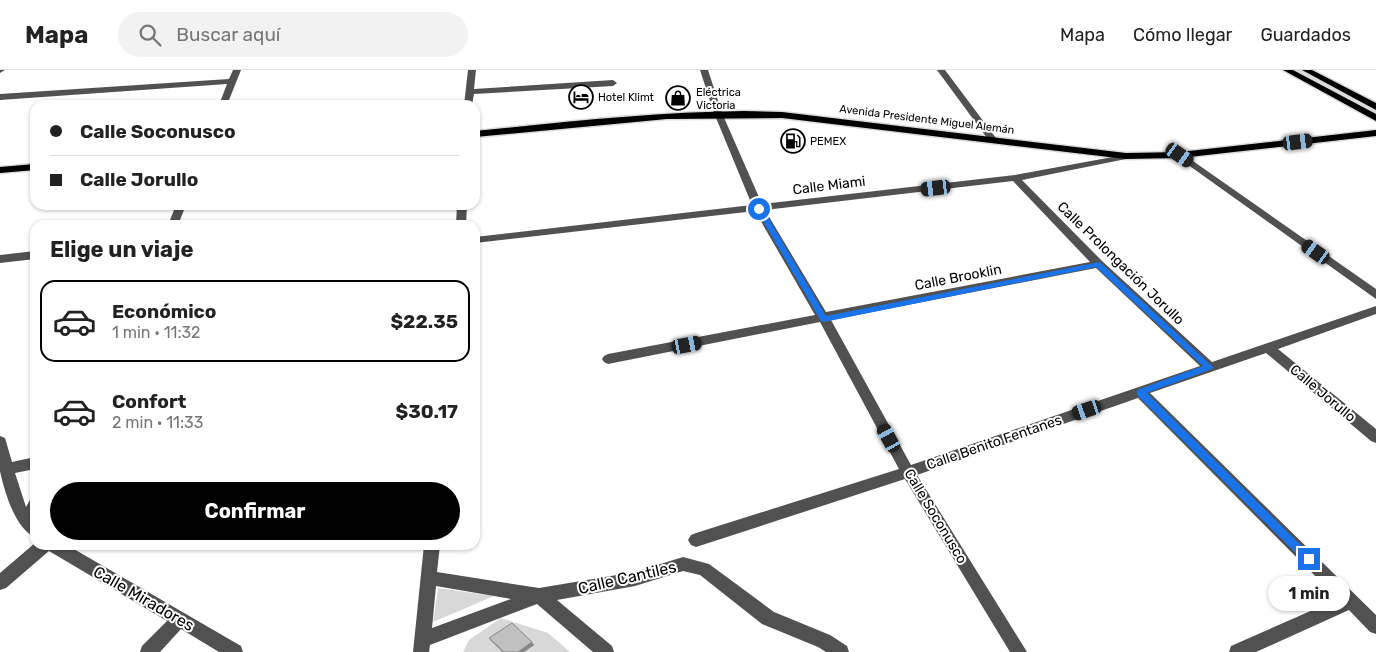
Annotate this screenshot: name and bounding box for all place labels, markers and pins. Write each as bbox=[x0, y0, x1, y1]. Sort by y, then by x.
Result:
hotel icon: Hotel Klimt bbox=[568, 84, 594, 110]
shop icon: Eléctrica Victoria bbox=[665, 85, 691, 111]
place label: Eléctrica Victoria bbox=[696, 86, 741, 112]
place label: Hotel Klimt bbox=[598, 91, 655, 104]
fuel station icon: PEMEX bbox=[780, 128, 806, 154]
place label: PEMEX bbox=[810, 135, 846, 148]

